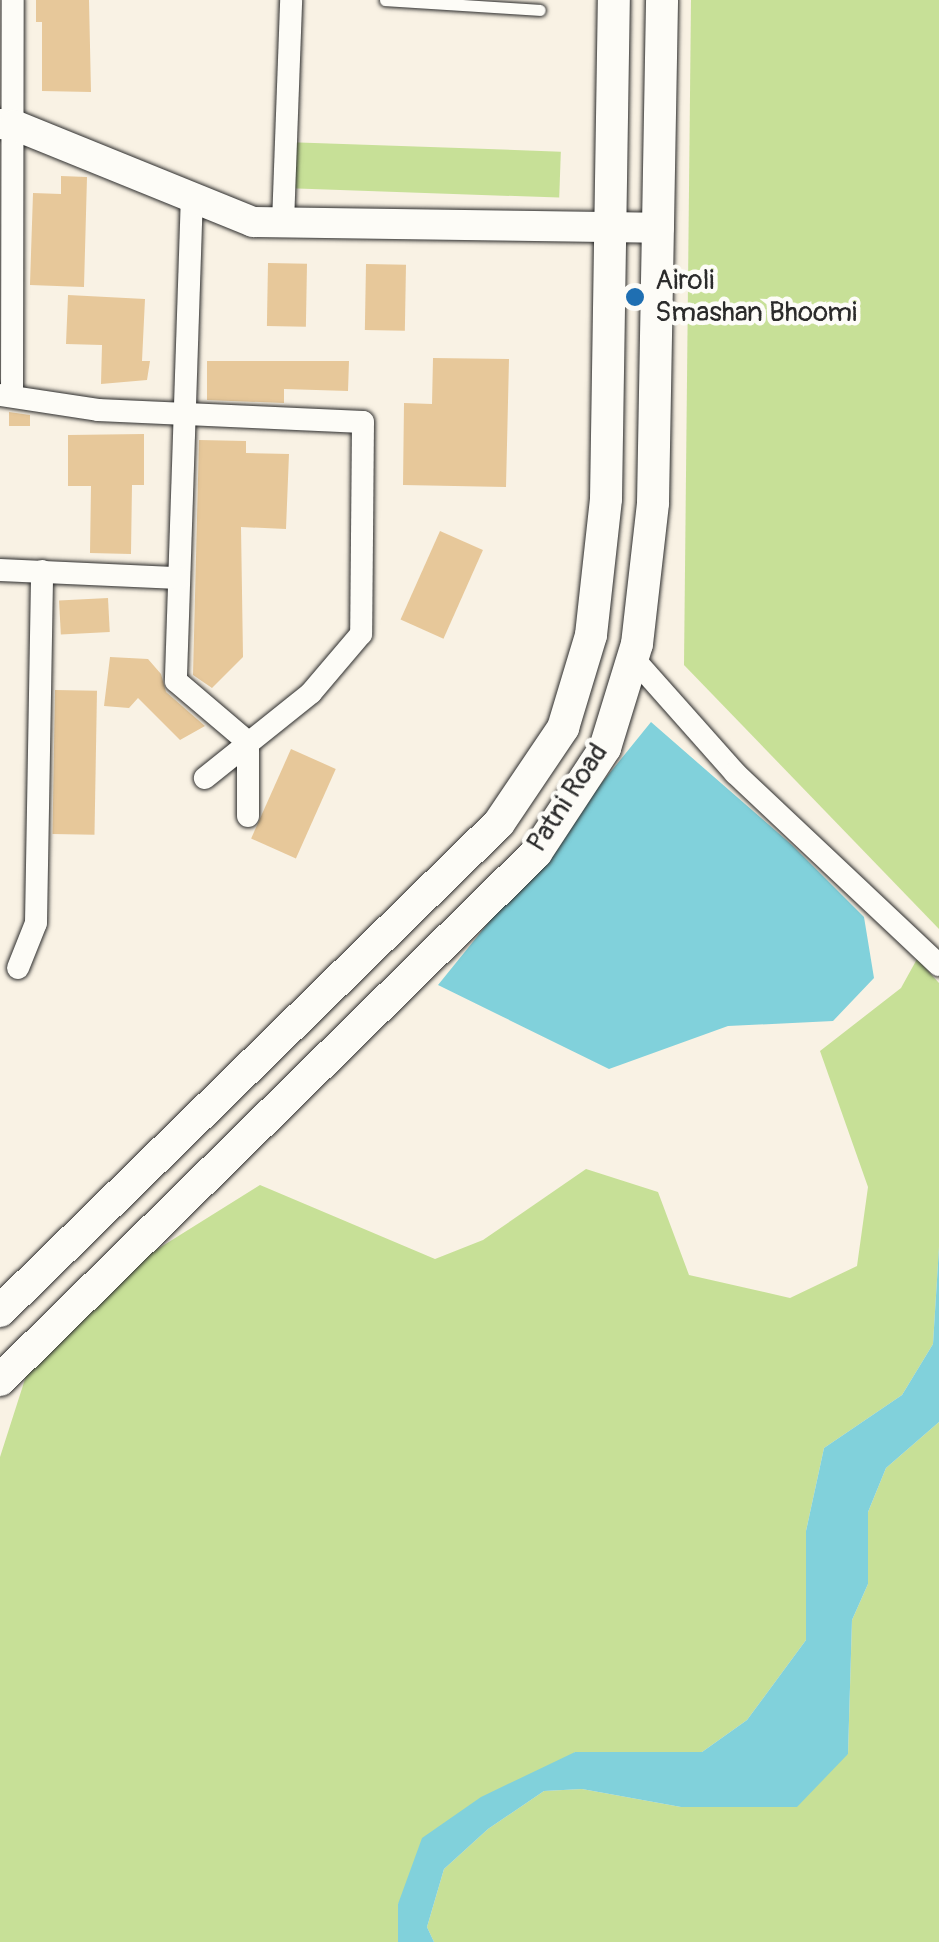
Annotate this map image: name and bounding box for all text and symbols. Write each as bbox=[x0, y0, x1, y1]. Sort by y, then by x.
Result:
place label: Airoli Smashan Bhoomi bbox=[655, 264, 857, 330]
marker: Airoli Smashan Bhoomi bbox=[624, 286, 646, 308]
street label: Patni Road bbox=[520, 737, 616, 859]

